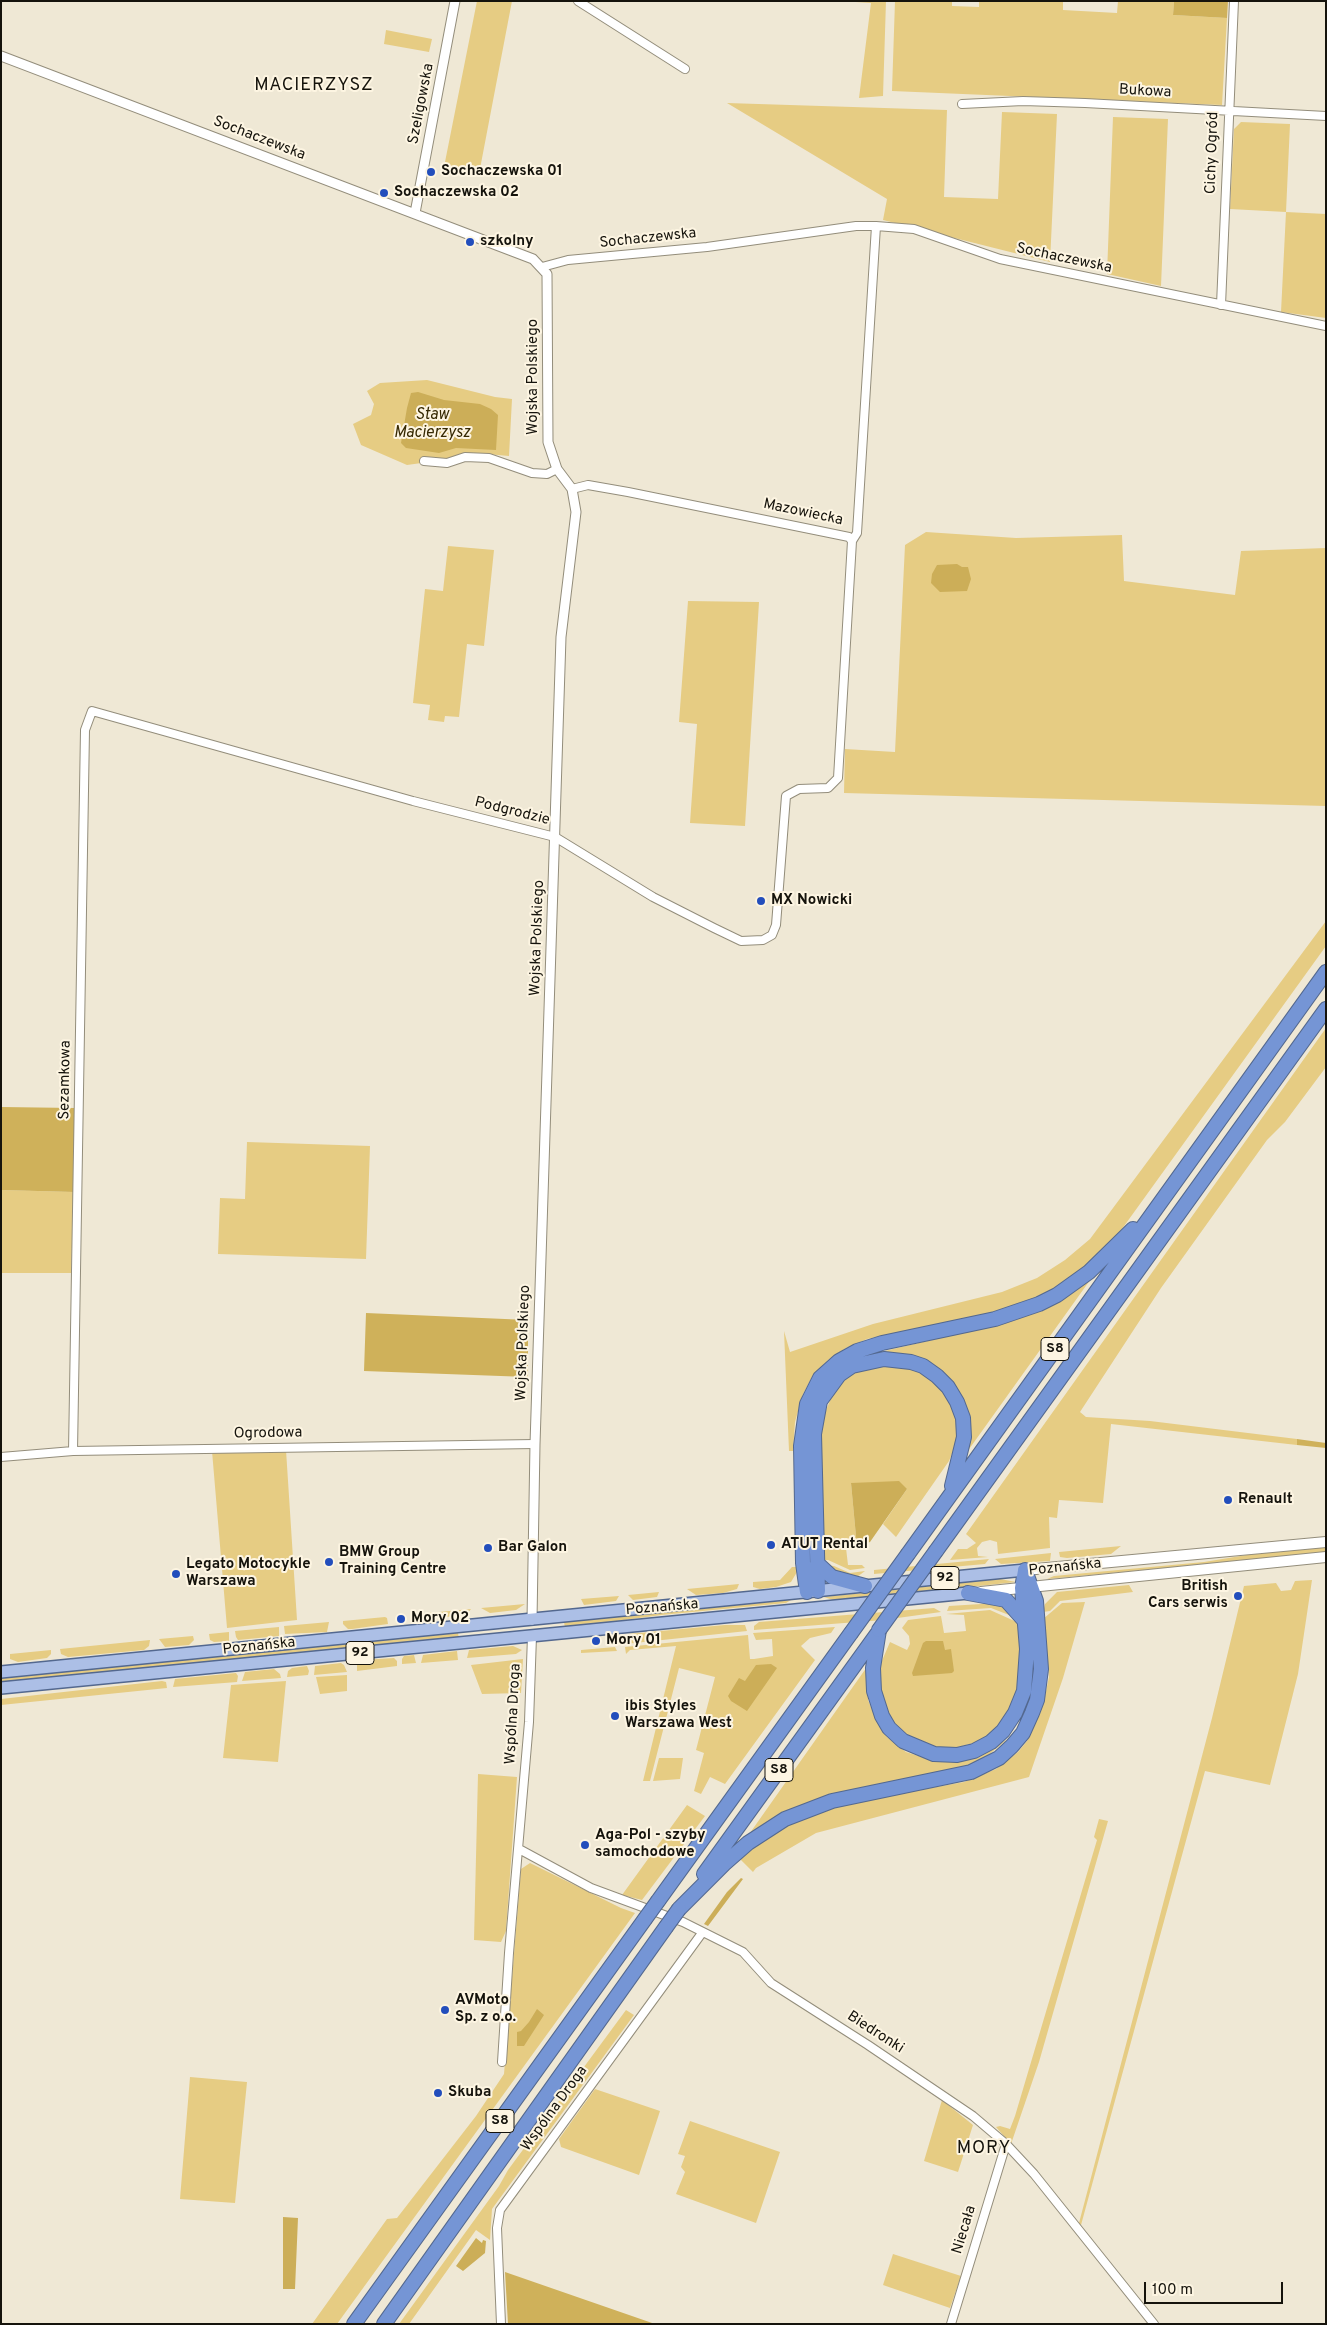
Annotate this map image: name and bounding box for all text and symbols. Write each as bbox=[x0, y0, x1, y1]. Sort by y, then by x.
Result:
street label: Szeligowska bbox=[405, 62, 439, 146]
district label: MACIERZYSZ bbox=[253, 75, 375, 97]
street label: Bukowa bbox=[1118, 82, 1172, 102]
street label: Cichy Ogród bbox=[1203, 111, 1223, 195]
street label: Sochaczewska bbox=[210, 113, 308, 165]
place label: Sochaczewska 01 bbox=[441, 163, 563, 181]
marker: Sochaczewska 01 bbox=[425, 166, 437, 178]
place label: Sochaczewska 02 bbox=[394, 184, 519, 202]
marker: Sochaczewska 02 bbox=[378, 187, 390, 199]
street label: Sochaczewska bbox=[599, 225, 697, 253]
place label: szkolny bbox=[480, 233, 534, 251]
marker: szkolny bbox=[464, 236, 476, 248]
street label: Sochaczewska bbox=[1015, 240, 1113, 278]
street label: Wojska Polskiego bbox=[525, 319, 543, 435]
water label: Staw Macierzysz bbox=[394, 406, 470, 444]
street label: Mazowiecka bbox=[762, 496, 844, 530]
street label: Podgrodzie bbox=[472, 794, 552, 830]
street label: Wojska Polskiego bbox=[527, 880, 549, 996]
place label: MX Nowicki bbox=[771, 892, 852, 910]
marker: MX Nowicki bbox=[755, 895, 767, 907]
street label: Sezamkowa bbox=[56, 1040, 76, 1120]
street label: Wojska Polskiego bbox=[513, 1285, 535, 1401]
road number: S8 bbox=[1041, 1338, 1069, 1360]
street label: Ogrodowa bbox=[234, 1424, 302, 1444]
place label: Renault bbox=[1238, 1491, 1293, 1509]
marker: Renault bbox=[1222, 1494, 1234, 1506]
place label: ATUT Rental bbox=[781, 1536, 868, 1554]
place label: Bar Galon bbox=[498, 1539, 567, 1557]
marker: ATUT Rental bbox=[765, 1539, 777, 1551]
marker: Bar Galon bbox=[482, 1542, 494, 1554]
place label: BMW Group Training Centre bbox=[339, 1544, 446, 1579]
street label: Poznańska bbox=[1028, 1555, 1102, 1581]
place label: Legato Motocykle Warszawa bbox=[186, 1556, 311, 1591]
marker: BMW Group Training Centre bbox=[323, 1556, 335, 1568]
road number: 92 bbox=[931, 1566, 959, 1590]
marker: Legato Motocykle Warszawa bbox=[170, 1568, 182, 1580]
place label: British Cars serwis bbox=[1148, 1578, 1228, 1613]
marker: British Cars serwis bbox=[1232, 1590, 1244, 1602]
street label: Poznańska bbox=[625, 1596, 699, 1620]
place label: Mory 02 bbox=[411, 1610, 469, 1628]
marker: Mory 02 bbox=[395, 1613, 407, 1625]
place label: Mory 01 bbox=[606, 1632, 661, 1650]
street label: Poznańska bbox=[222, 1634, 296, 1660]
marker: Mory 01 bbox=[590, 1635, 602, 1647]
road number: 92 bbox=[346, 1642, 374, 1665]
street label: Wspólna Droga bbox=[502, 1663, 526, 1765]
place label: ibis Styles Warszawa West bbox=[625, 1698, 732, 1733]
marker: ibis Styles Warszawa West bbox=[609, 1710, 621, 1722]
road number: S8 bbox=[765, 1758, 793, 1782]
place label: Aga-Pol - szyby samochodowe bbox=[595, 1827, 705, 1862]
marker: Aga-Pol - szyby samochodowe bbox=[579, 1839, 591, 1851]
place label: AVMoto Sp. z o.o. bbox=[455, 1992, 516, 2027]
marker: AVMoto Sp. z o.o. bbox=[439, 2004, 451, 2016]
street label: Biedronki bbox=[843, 2008, 907, 2058]
street label: Wspólna Droga bbox=[518, 2063, 592, 2155]
place label: Skuba bbox=[448, 2084, 491, 2102]
marker: Skuba bbox=[432, 2087, 444, 2099]
road number: S8 bbox=[486, 2110, 514, 2132]
district label: MORY bbox=[956, 2138, 1012, 2160]
street label: Niecała bbox=[949, 2204, 981, 2256]
scale bar bbox=[1147, 2272, 1286, 2304]
text: 100 m bbox=[1152, 2281, 1193, 2300]

